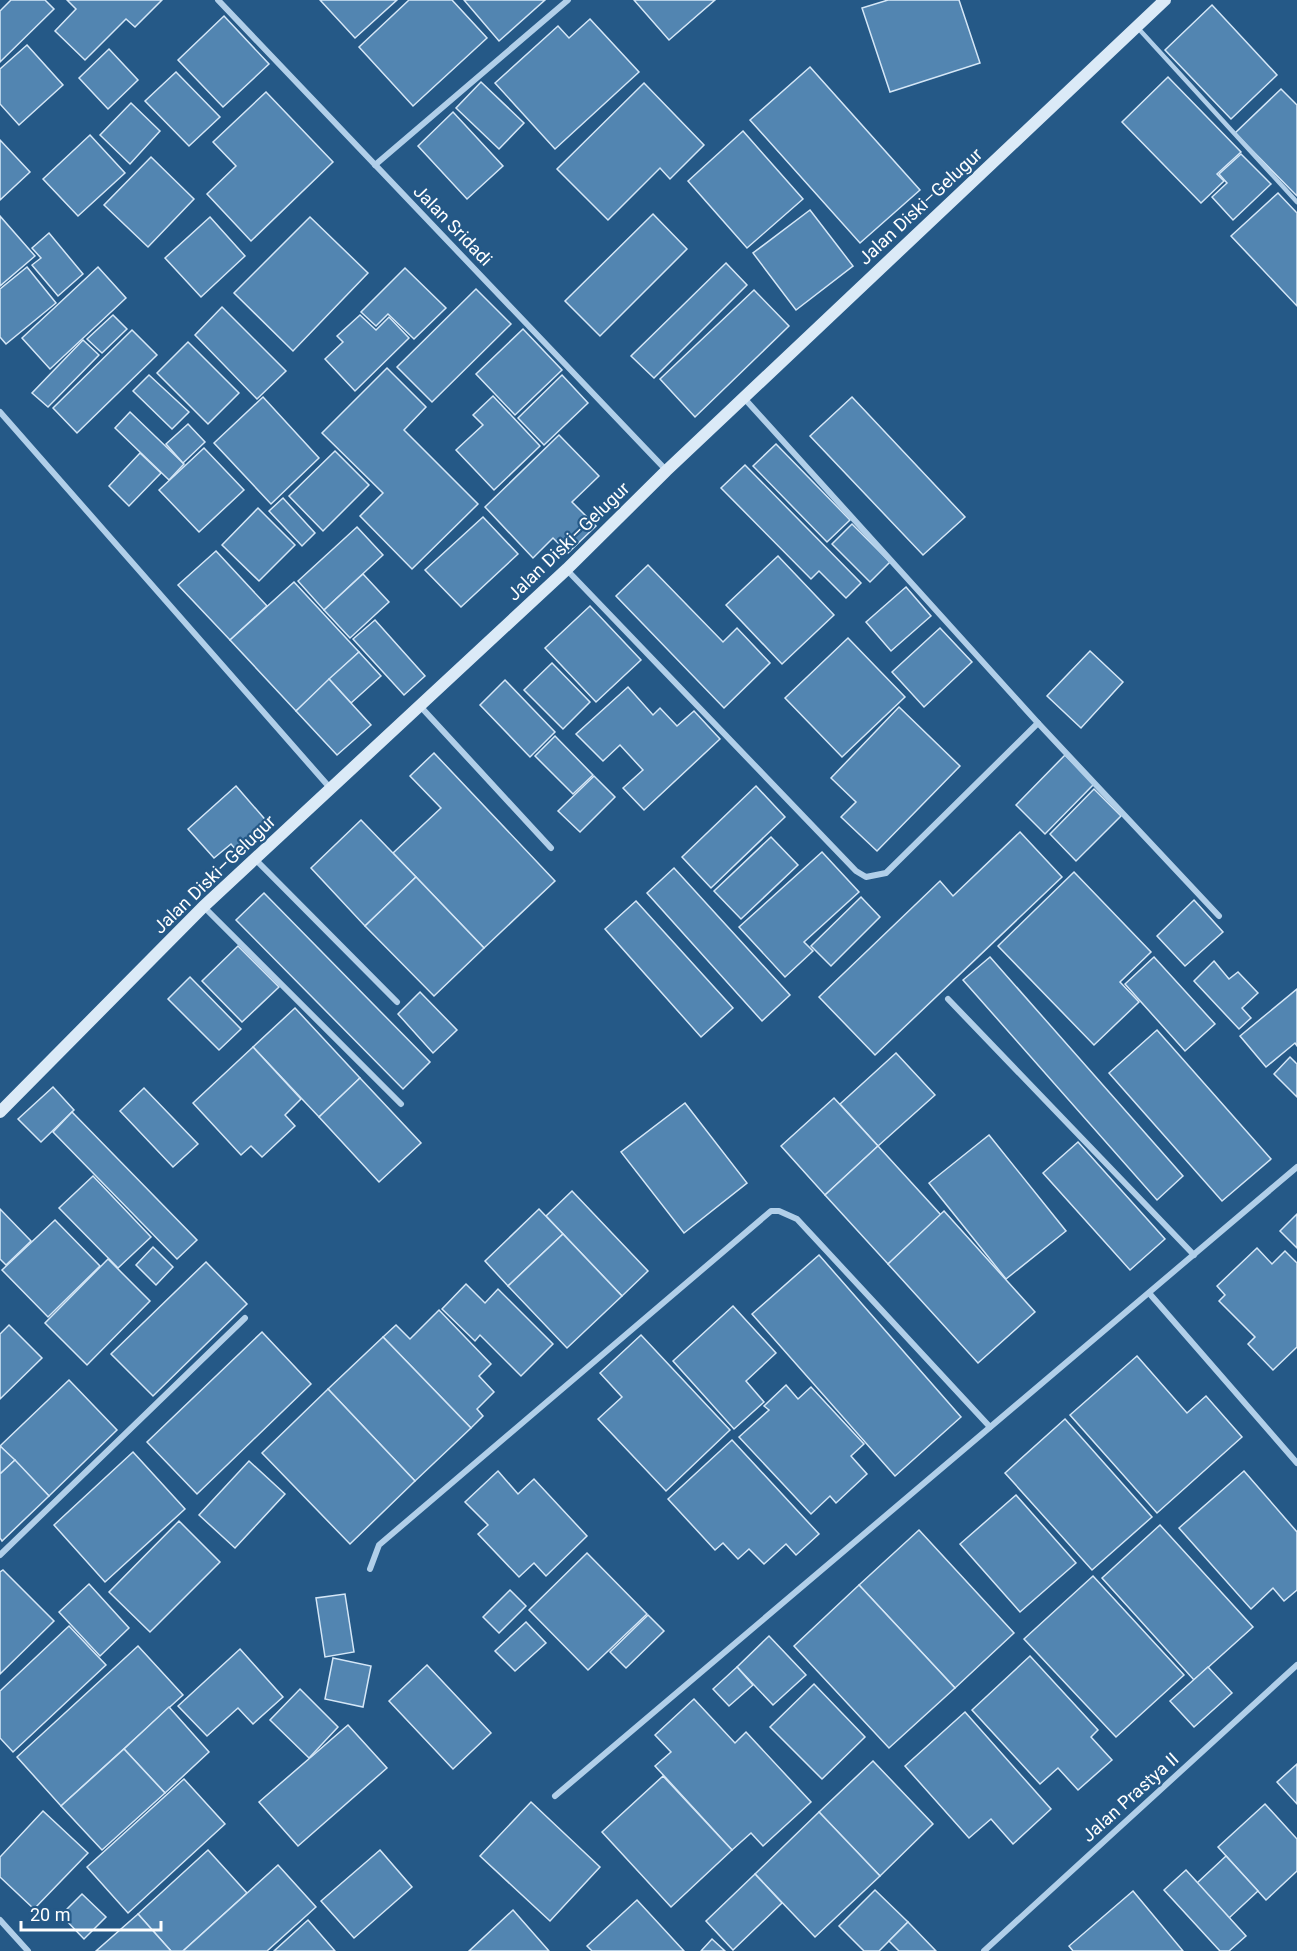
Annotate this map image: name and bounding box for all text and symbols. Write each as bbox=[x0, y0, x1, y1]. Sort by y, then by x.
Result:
street label: Jalan Diski–Gelugur bbox=[854, 143, 986, 269]
street label: Jalan Sridadi bbox=[409, 180, 497, 270]
street label: Jalan Diski–Gelugur bbox=[503, 477, 633, 605]
street label: Jalan Diski–Gelugur bbox=[149, 810, 279, 938]
street label: Jalan Prastya II bbox=[1077, 1748, 1183, 1846]
scale bar bbox=[21, 1894, 160, 1932]
text: 20 m bbox=[30, 1904, 70, 1925]

